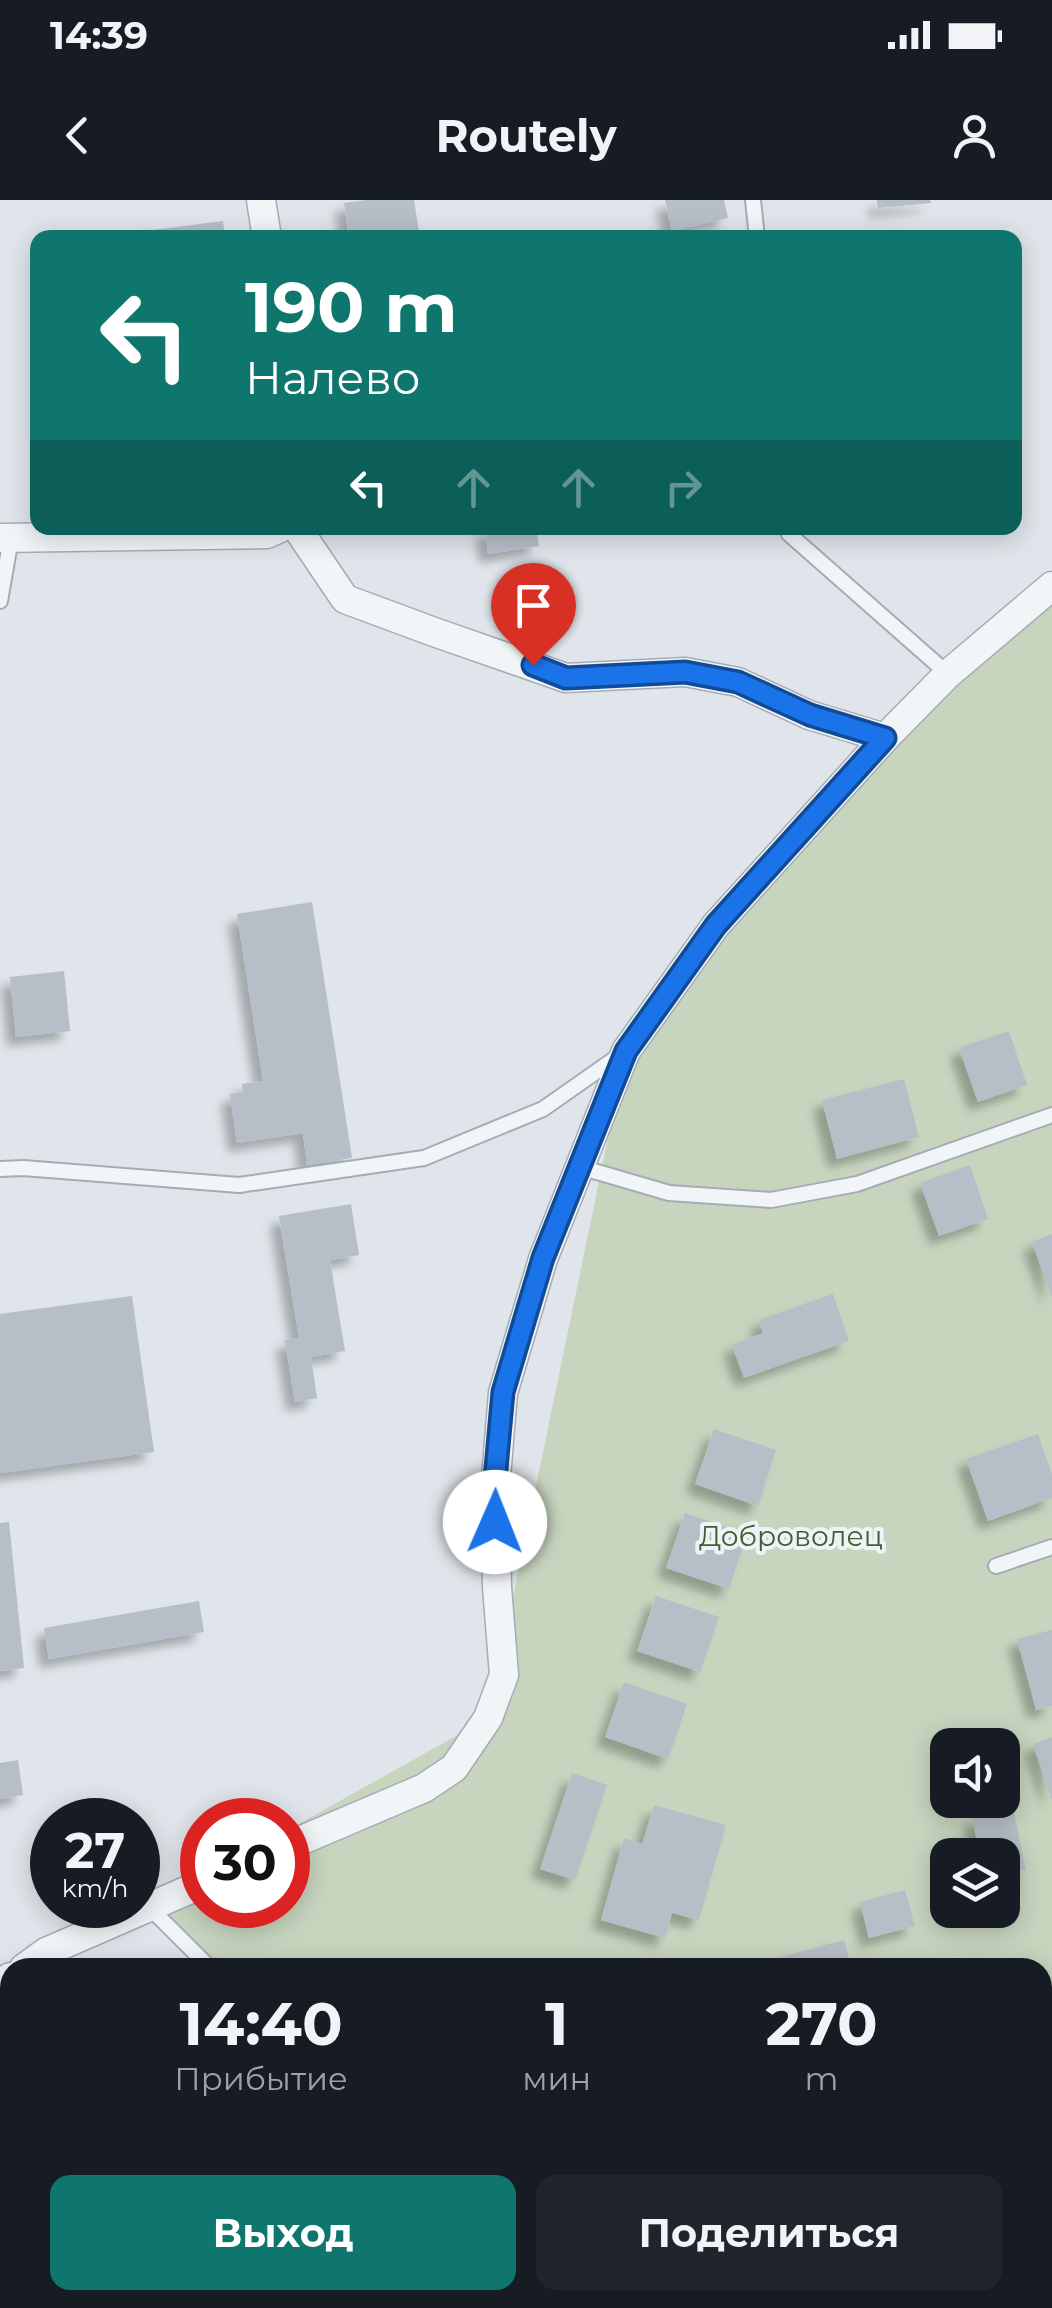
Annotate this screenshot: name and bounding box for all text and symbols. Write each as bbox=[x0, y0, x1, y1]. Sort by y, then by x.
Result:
text: 14:39 bbox=[50, 12, 148, 59]
icon: back bbox=[50, 108, 105, 163]
text: Routely bbox=[435, 108, 617, 163]
icon: person bbox=[947, 108, 1002, 163]
text: 190 m bbox=[245, 264, 458, 350]
icon: left bbox=[80, 270, 210, 400]
text: Налево bbox=[245, 350, 420, 405]
icon: left bbox=[341, 460, 396, 515]
icon: ahead bbox=[446, 460, 501, 515]
icon: ahead bbox=[551, 460, 606, 515]
icon: right bbox=[656, 460, 711, 515]
pin bbox=[491, 563, 576, 666]
icon: arrive bbox=[506, 578, 561, 633]
position arrow bbox=[443, 1470, 547, 1574]
park label: Доброволец bbox=[699, 1519, 883, 1553]
map controls bbox=[930, 1728, 1020, 1928]
button: sound bbox=[930, 1728, 1020, 1818]
speed limit sign: 30 bbox=[180, 1798, 310, 1928]
text: 27 bbox=[65, 1820, 125, 1881]
button: layers bbox=[930, 1838, 1020, 1928]
text: km/h bbox=[62, 1873, 128, 1903]
text: 14:40 bbox=[180, 1987, 343, 2060]
text: 1 bbox=[545, 1987, 568, 2060]
text: 270 bbox=[766, 1987, 878, 2060]
text: Прибытие bbox=[174, 2059, 348, 2098]
text: мин bbox=[522, 2059, 591, 2098]
text: m bbox=[805, 2059, 839, 2098]
button: Выход bbox=[50, 2175, 516, 2290]
button: Поделиться bbox=[536, 2175, 1002, 2290]

